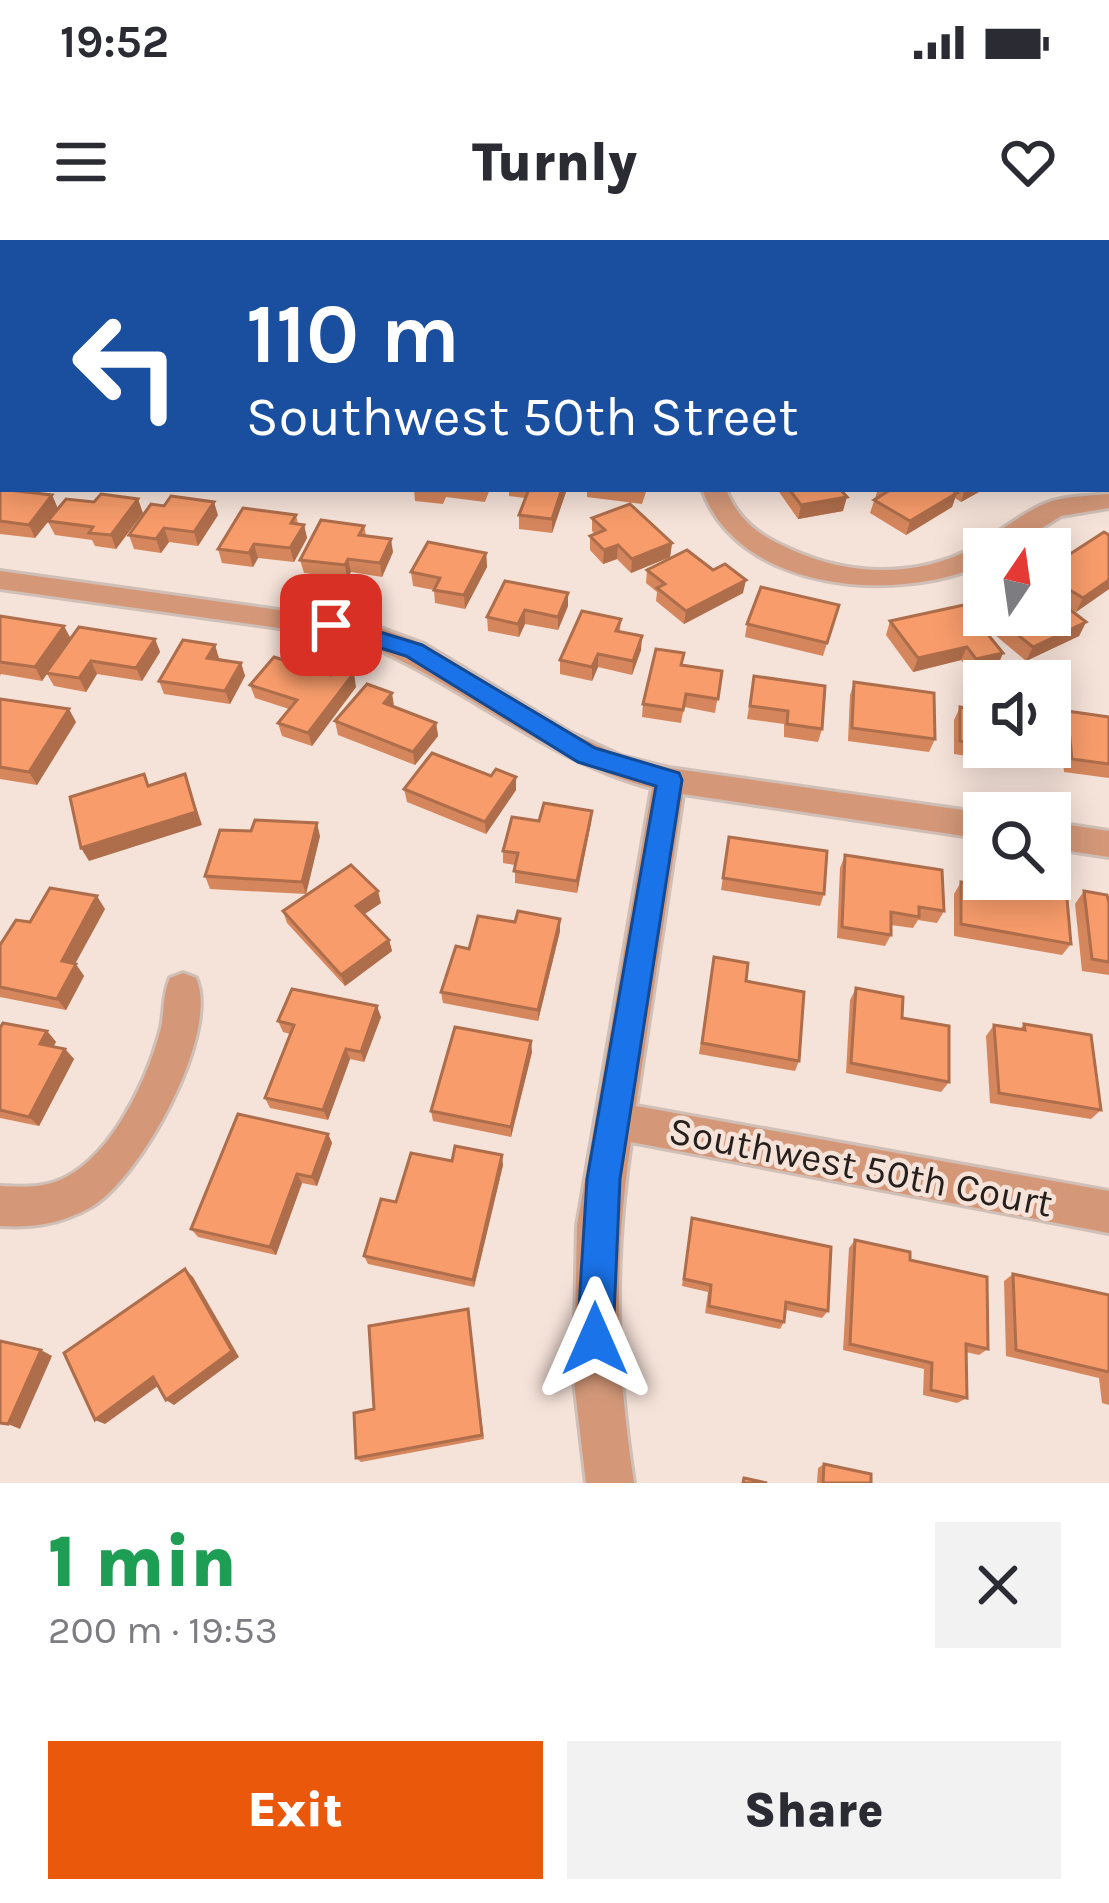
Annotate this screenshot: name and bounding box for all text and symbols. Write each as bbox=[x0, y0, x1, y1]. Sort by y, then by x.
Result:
text: 19:52 bbox=[60, 16, 169, 68]
icon: menu bbox=[48, 129, 114, 195]
icon: heart bbox=[995, 129, 1061, 195]
text: Turnly bbox=[472, 130, 637, 194]
text: 110 m bbox=[246, 285, 460, 383]
icon: left bbox=[48, 288, 204, 444]
text: Southwest 50th Street bbox=[246, 385, 799, 449]
north arrow bbox=[963, 528, 1071, 636]
map controls bbox=[963, 528, 1071, 900]
pin bbox=[280, 574, 382, 676]
icon: arrive bbox=[298, 592, 364, 658]
button: sound bbox=[963, 660, 1071, 768]
button: search bbox=[963, 792, 1071, 900]
street label: Southwest 50th Court bbox=[665, 1107, 1056, 1227]
position arrow bbox=[532, 1276, 658, 1402]
text: 1 min bbox=[48, 1520, 237, 1604]
button: close bbox=[935, 1522, 1061, 1648]
text: 200 m · 19:53 bbox=[48, 1607, 278, 1653]
button: Exit bbox=[48, 1741, 543, 1879]
button: Share bbox=[567, 1741, 1061, 1879]

